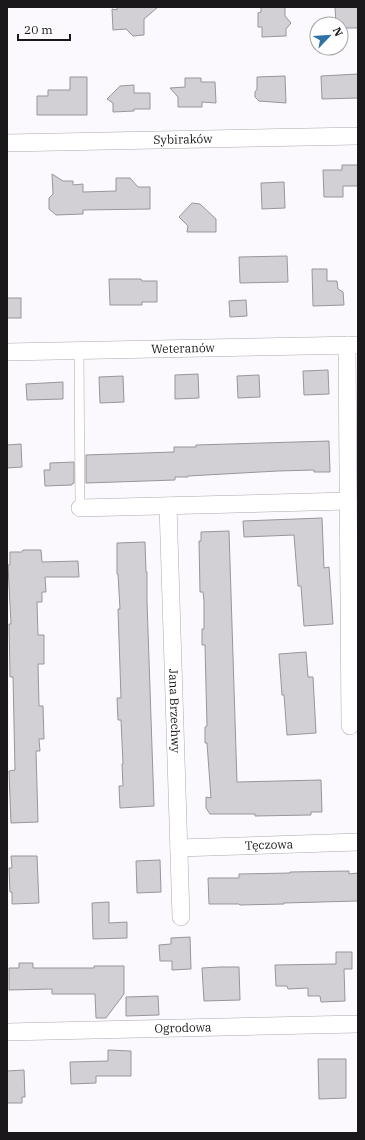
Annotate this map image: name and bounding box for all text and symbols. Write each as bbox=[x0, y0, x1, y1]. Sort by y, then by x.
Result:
scale bar bbox=[18, 16, 70, 42]
north arrow bbox=[309, 16, 349, 56]
text: 20 m bbox=[24, 22, 53, 37]
text: N bbox=[330, 25, 346, 39]
street label: Sybiraków bbox=[153, 131, 213, 147]
street label: Weteranów bbox=[151, 340, 216, 356]
street label: Jana Brzechwy bbox=[166, 668, 184, 754]
street label: Tęczowa bbox=[244, 836, 294, 853]
street label: Ogrodowa bbox=[154, 1019, 212, 1036]

